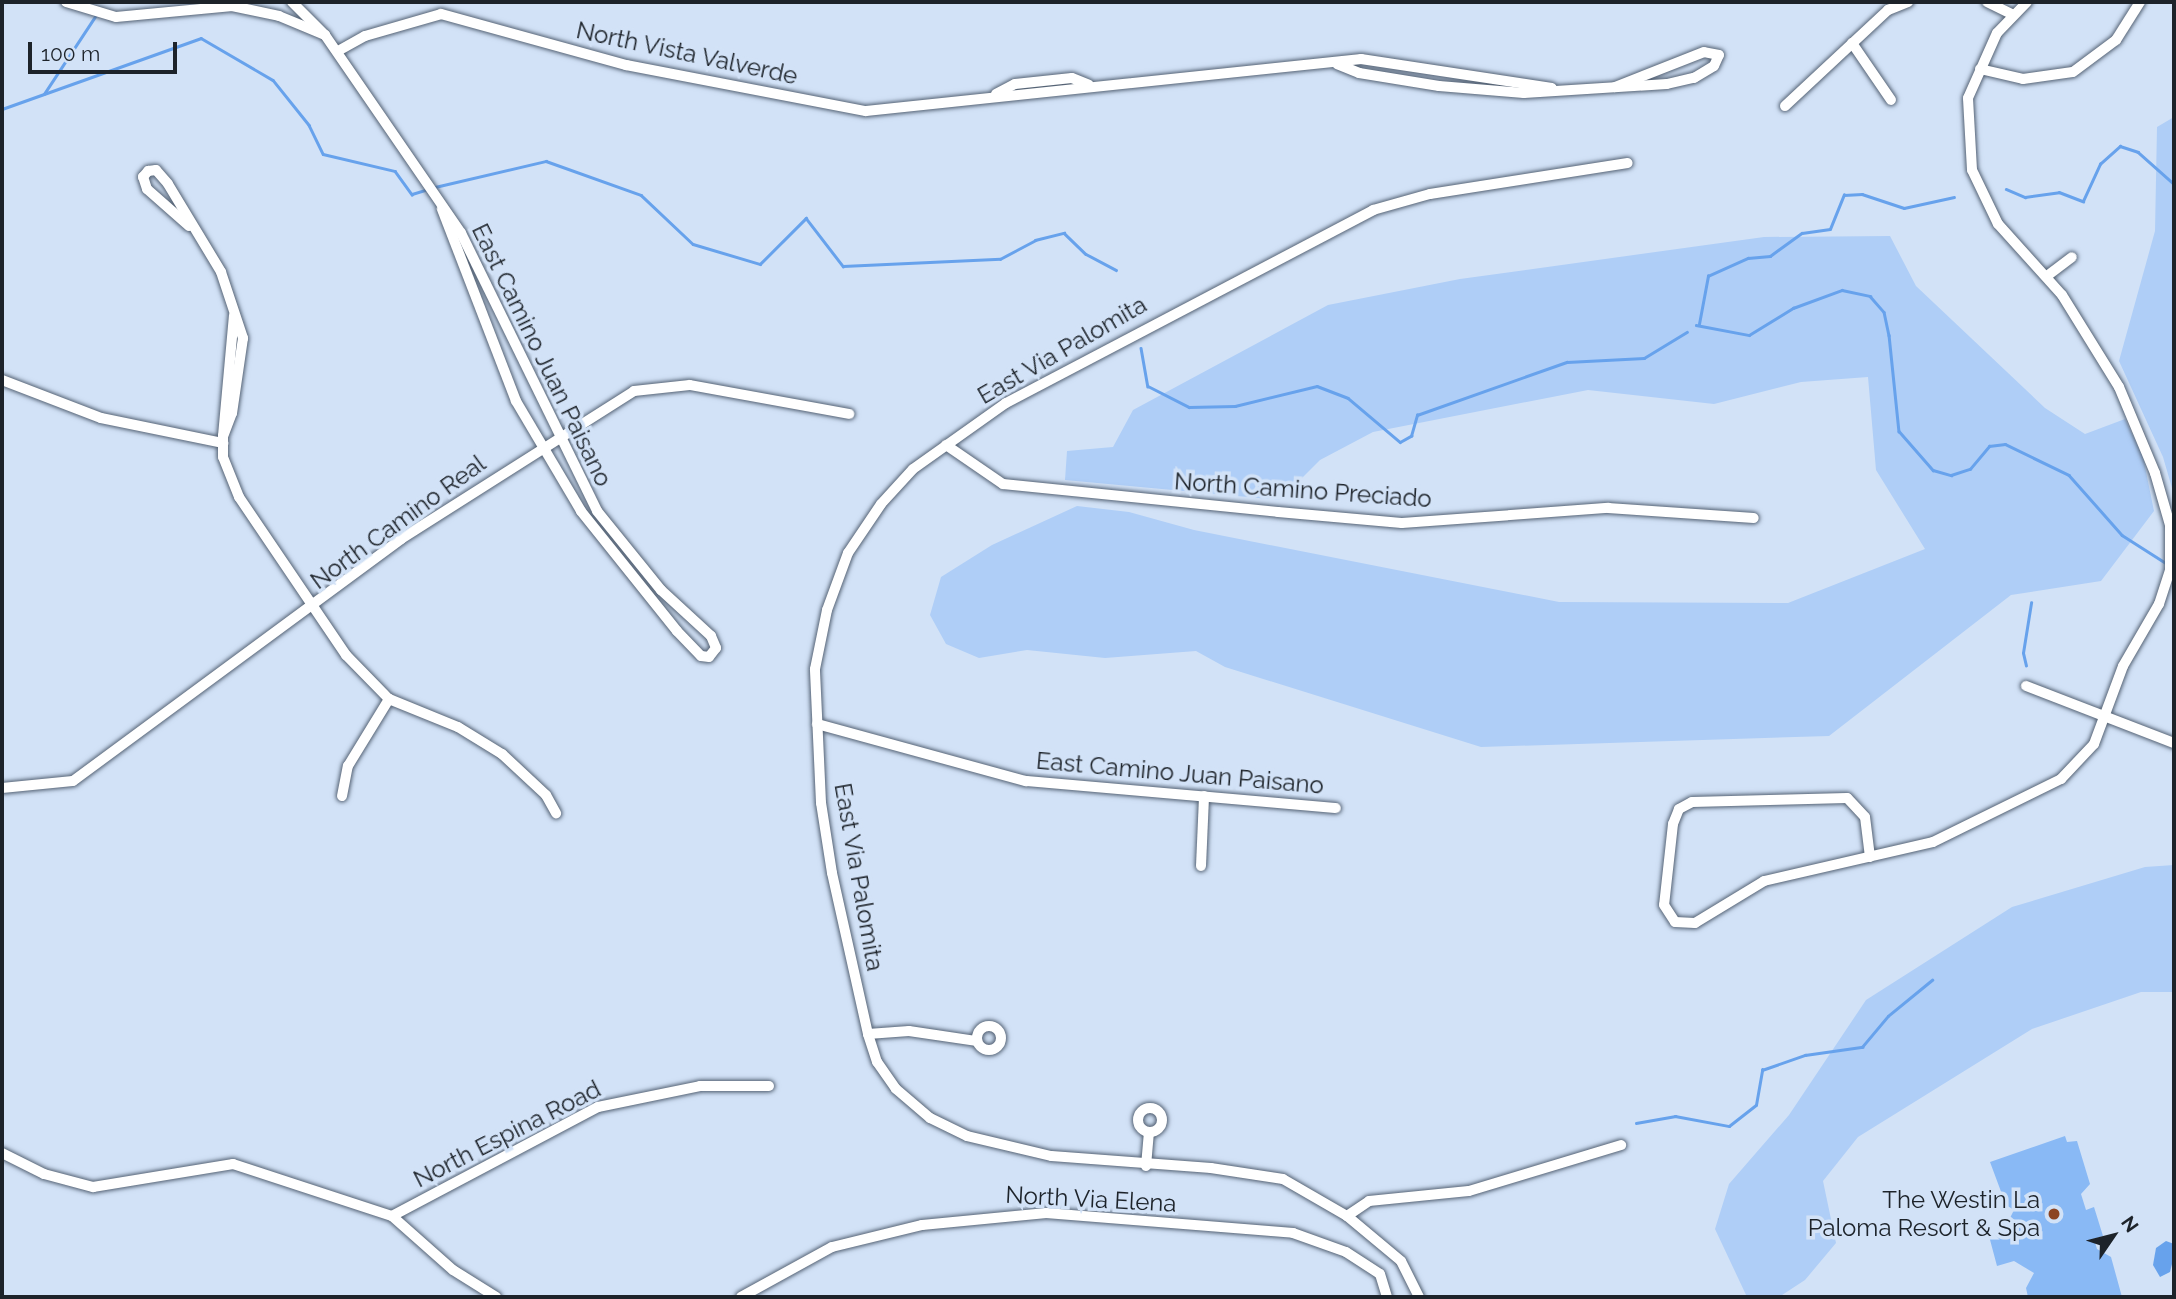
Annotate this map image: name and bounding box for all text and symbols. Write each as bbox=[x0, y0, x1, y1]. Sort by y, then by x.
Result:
street label: North Vista Valverde bbox=[573, 15, 801, 91]
scale bar bbox=[32, 28, 180, 72]
text: 100 m bbox=[41, 41, 100, 66]
street label: East Camino Juan Paisano bbox=[466, 219, 618, 491]
street label: East Via Palomita bbox=[972, 290, 1152, 410]
street label: North Camino Real bbox=[305, 449, 491, 595]
street label: North Camino Preciado bbox=[1173, 467, 1433, 513]
street label: East Camino Juan Paisano bbox=[1035, 746, 1325, 800]
street label: East Via Palomita bbox=[828, 780, 890, 974]
street label: North Espina Road bbox=[409, 1074, 605, 1194]
street label: North Via Elena bbox=[1004, 1180, 1178, 1218]
place label: The Westin La Paloma Resort & Spa bbox=[1808, 1186, 2040, 1242]
north arrow bbox=[2078, 1201, 2148, 1271]
marker: The Westin La Paloma Resort & Spa bbox=[2046, 1206, 2062, 1222]
text: N bbox=[2117, 1212, 2143, 1236]

